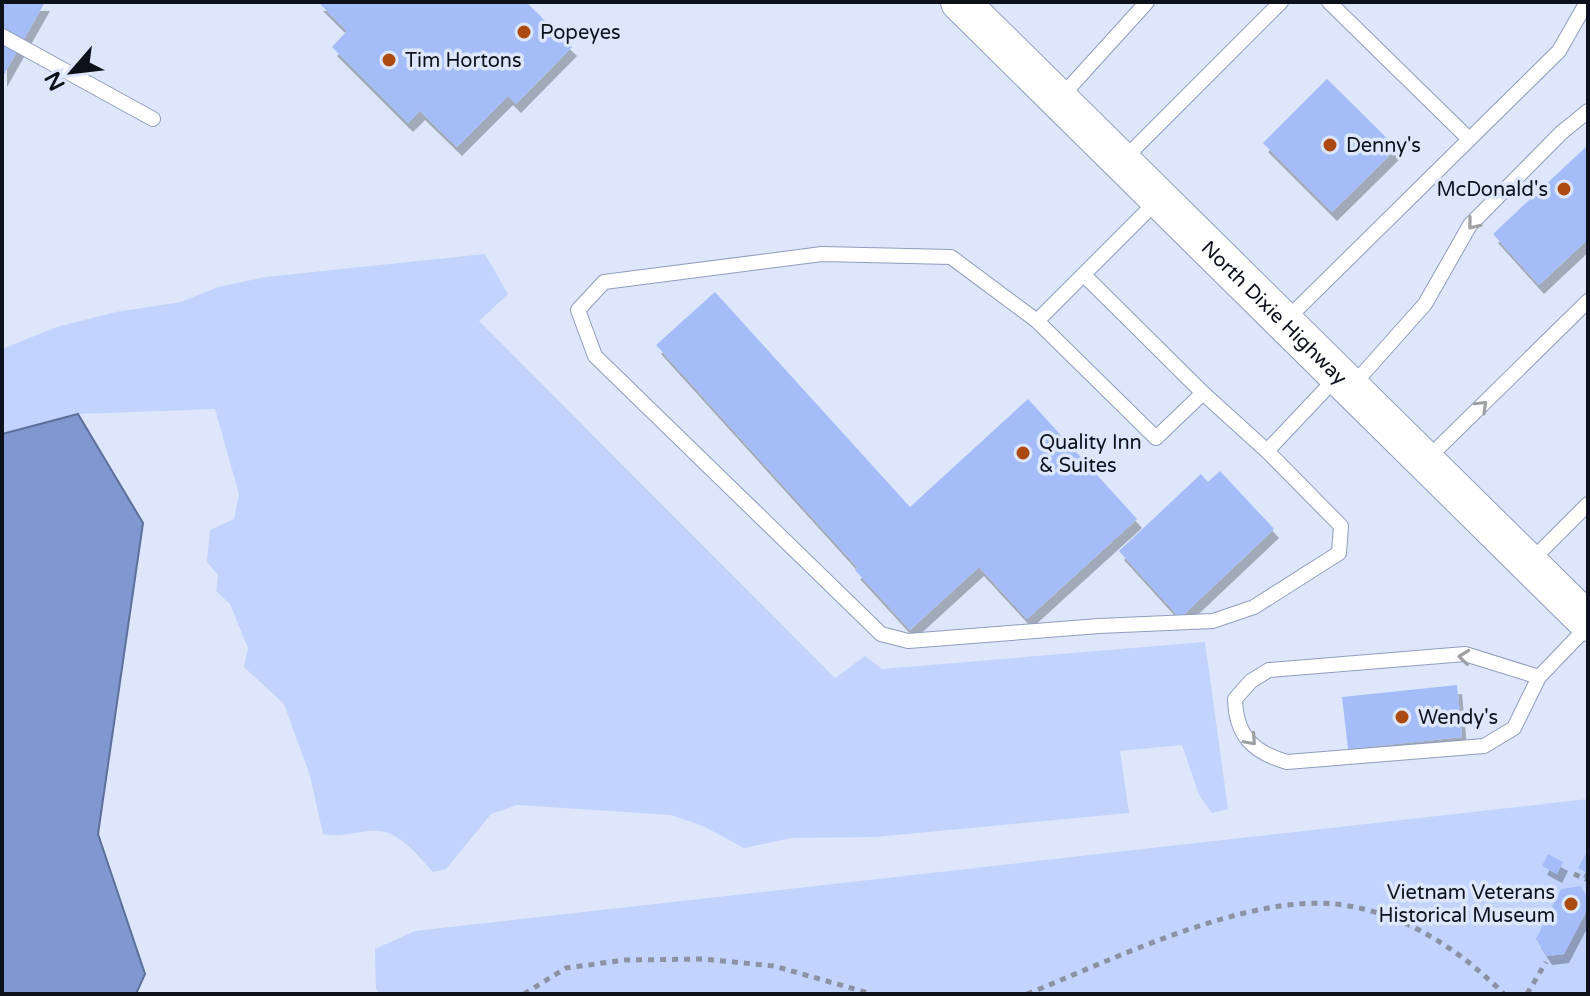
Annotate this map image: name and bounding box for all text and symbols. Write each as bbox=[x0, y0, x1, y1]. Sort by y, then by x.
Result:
place label: Popeyes bbox=[540, 21, 621, 45]
marker: Popeyes bbox=[515, 23, 533, 41]
north arrow bbox=[32, 32, 112, 112]
place label: Tim Hortons bbox=[405, 49, 522, 73]
marker: Tim Hortons bbox=[380, 51, 398, 69]
text: N bbox=[40, 67, 71, 95]
place label: Denny's bbox=[1346, 134, 1421, 158]
marker: Denny's bbox=[1321, 136, 1339, 154]
place label: McDonald's bbox=[1436, 178, 1548, 202]
marker: McDonald's bbox=[1555, 180, 1573, 198]
one-way arrow bbox=[1468, 215, 1482, 230]
street label: North Dixie Highway bbox=[1196, 236, 1352, 390]
one-way arrow bbox=[1473, 401, 1488, 415]
place label: Quality Inn & Suites bbox=[1039, 431, 1142, 478]
marker: Quality Inn & Suites bbox=[1014, 444, 1032, 462]
one-way arrow bbox=[1458, 648, 1471, 665]
place label: Wendy's bbox=[1418, 706, 1498, 730]
marker: Wendy's bbox=[1393, 708, 1411, 726]
one-way arrow bbox=[1241, 731, 1256, 746]
place label: Vietnam Veterans Historical Museum bbox=[1379, 881, 1555, 928]
marker: Vietnam Veterans Historical Museum bbox=[1562, 895, 1580, 913]

